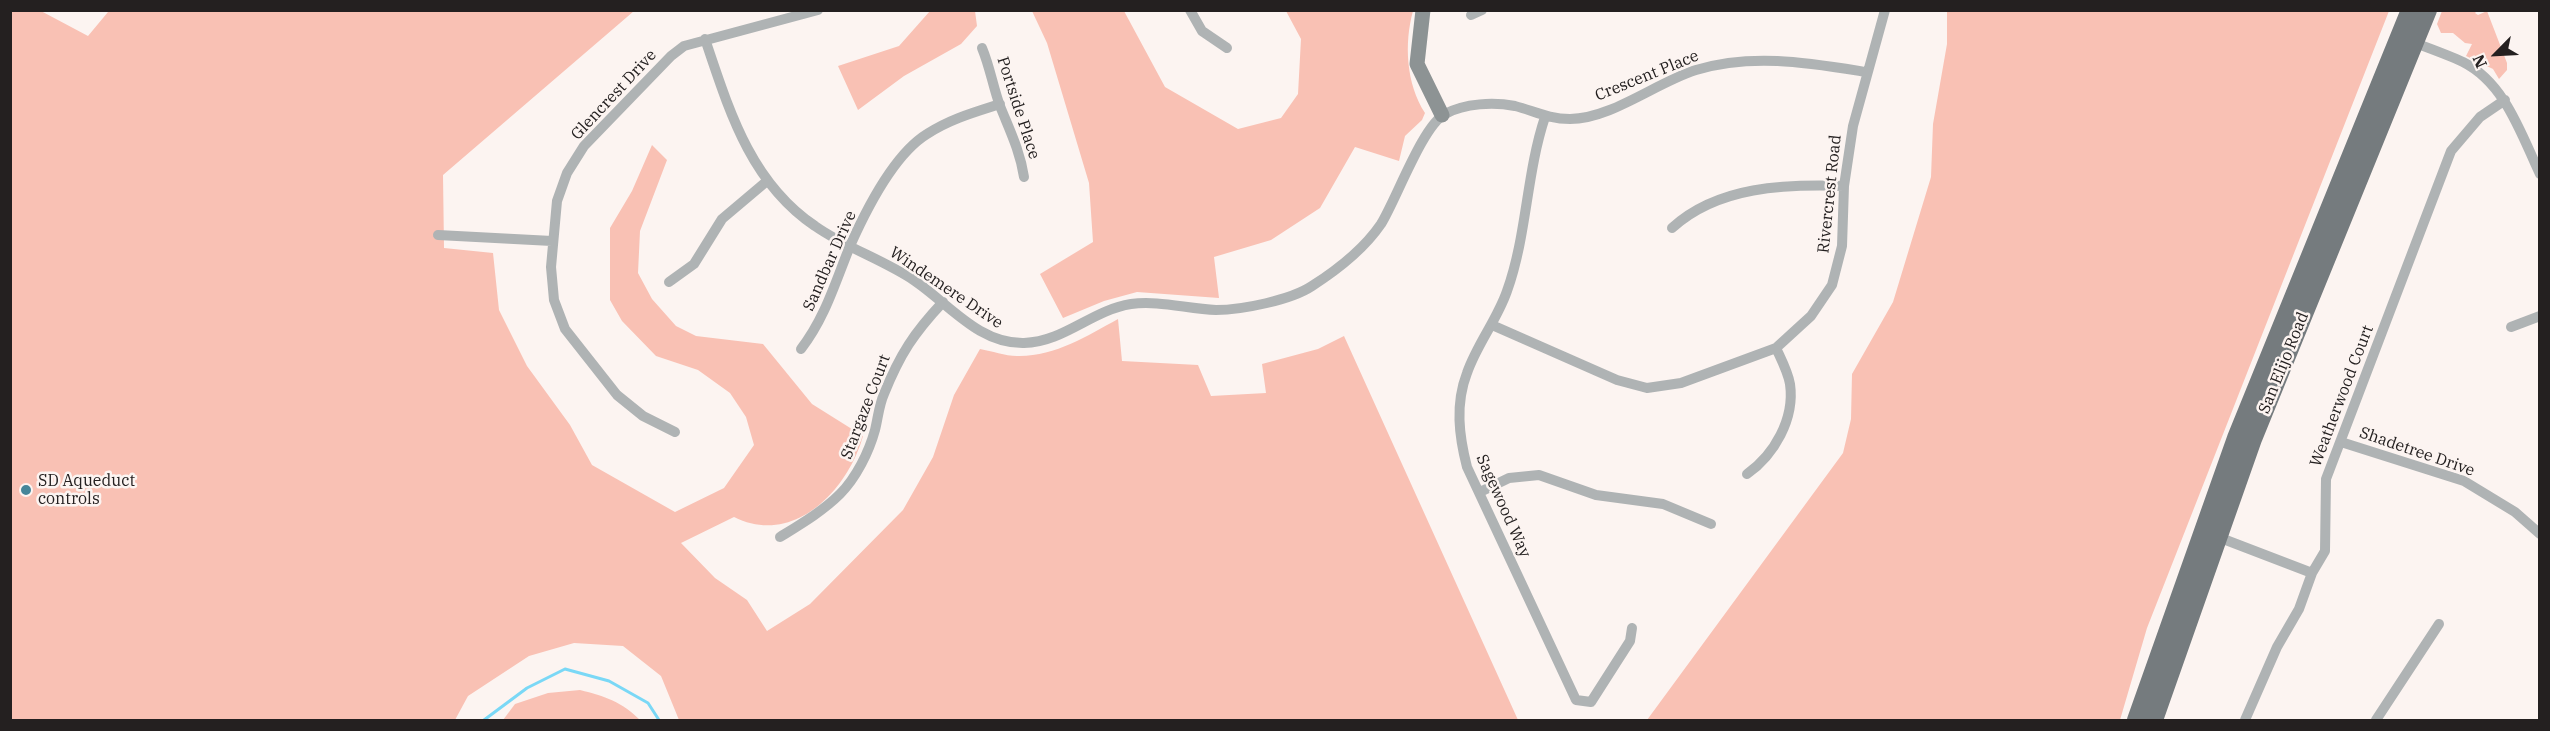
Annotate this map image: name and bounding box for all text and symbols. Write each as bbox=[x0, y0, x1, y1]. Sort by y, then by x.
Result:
north arrow bbox=[2466, 24, 2526, 84]
street label: Glencrest Drive bbox=[567, 46, 661, 144]
street label: Crescent Place bbox=[1592, 46, 1702, 106]
text: N bbox=[2468, 51, 2491, 71]
street label: Portside Place bbox=[992, 54, 1044, 162]
street label: Rivercrest Road bbox=[1814, 134, 1846, 254]
street label: Sandbar Drive bbox=[799, 208, 861, 314]
street label: Windemere Drive bbox=[886, 243, 1006, 333]
street label: San Elijo Road bbox=[2255, 309, 2313, 417]
street label: Weatherwood Court bbox=[2306, 323, 2378, 469]
street label: Stargaze Court bbox=[837, 352, 895, 462]
street label: Shadetree Drive bbox=[2357, 423, 2477, 481]
street label: Sagewood Way bbox=[1472, 451, 1534, 561]
place label: SD Aqueduct controls bbox=[38, 471, 135, 509]
marker: SD Aqueduct controls bbox=[19, 483, 33, 497]

